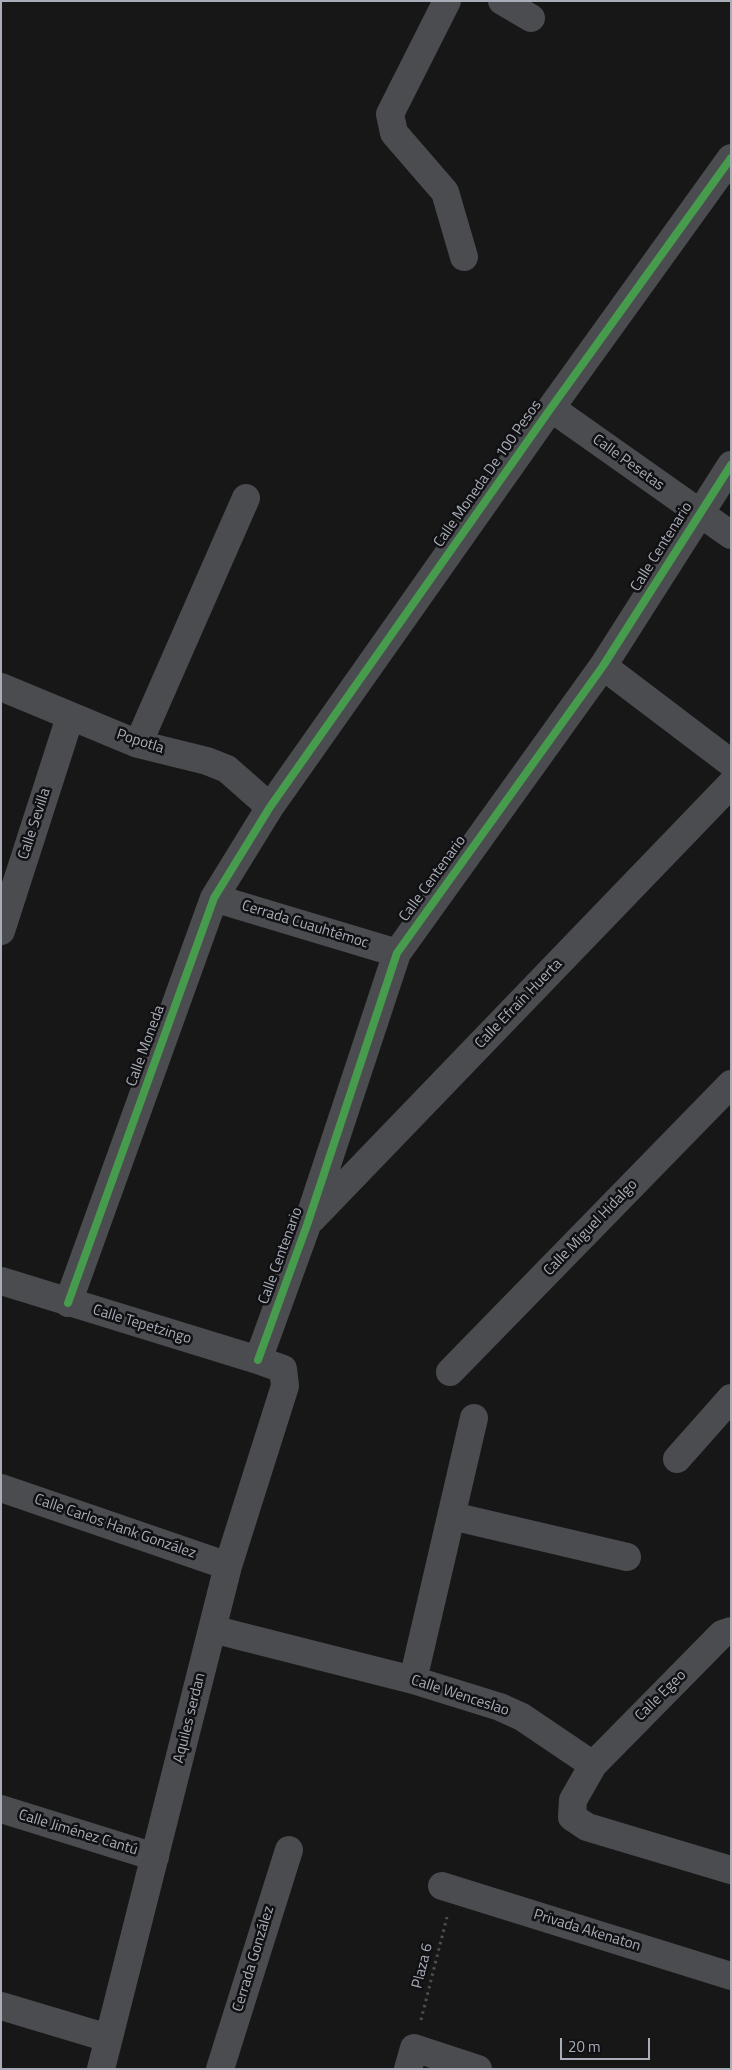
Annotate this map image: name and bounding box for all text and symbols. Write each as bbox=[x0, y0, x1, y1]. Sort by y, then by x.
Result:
street label: Calle Moneda De 100 Pesos bbox=[430, 397, 546, 551]
street label: Calle Pesetas bbox=[589, 431, 667, 495]
street label: Calle Centenario bbox=[627, 499, 697, 595]
street label: Popotla bbox=[114, 726, 166, 758]
street label: Calle Sevilla bbox=[15, 786, 55, 862]
street label: Calle Centenario bbox=[396, 832, 470, 926]
street label: Cerrada Cuauhtémoc bbox=[239, 897, 371, 953]
street label: Calle Efraín Huerta bbox=[472, 955, 566, 1053]
street label: Calle Moneda bbox=[123, 1003, 169, 1089]
street label: Calle Miguel Hidalgo bbox=[540, 1176, 642, 1280]
street label: Calle Centenario bbox=[255, 1205, 307, 1307]
street label: Calle Tepetzingo bbox=[91, 1301, 193, 1349]
street label: Calle Carlos Hank González bbox=[32, 1491, 198, 1563]
street label: Calle Egeo bbox=[632, 1667, 690, 1725]
street label: Aquiles serdan bbox=[170, 1671, 210, 1765]
street label: Calle Wenceslao bbox=[409, 1672, 511, 1720]
street label: Calle Jiménez Cantú bbox=[16, 1806, 140, 1860]
street label: Cerrada González bbox=[229, 1904, 279, 2014]
street label: Privada Akenaton bbox=[531, 1906, 643, 1956]
street label: Plaza 6 bbox=[409, 1942, 437, 1990]
scale bar bbox=[562, 2028, 652, 2060]
text: 20 m bbox=[568, 2035, 601, 2058]

